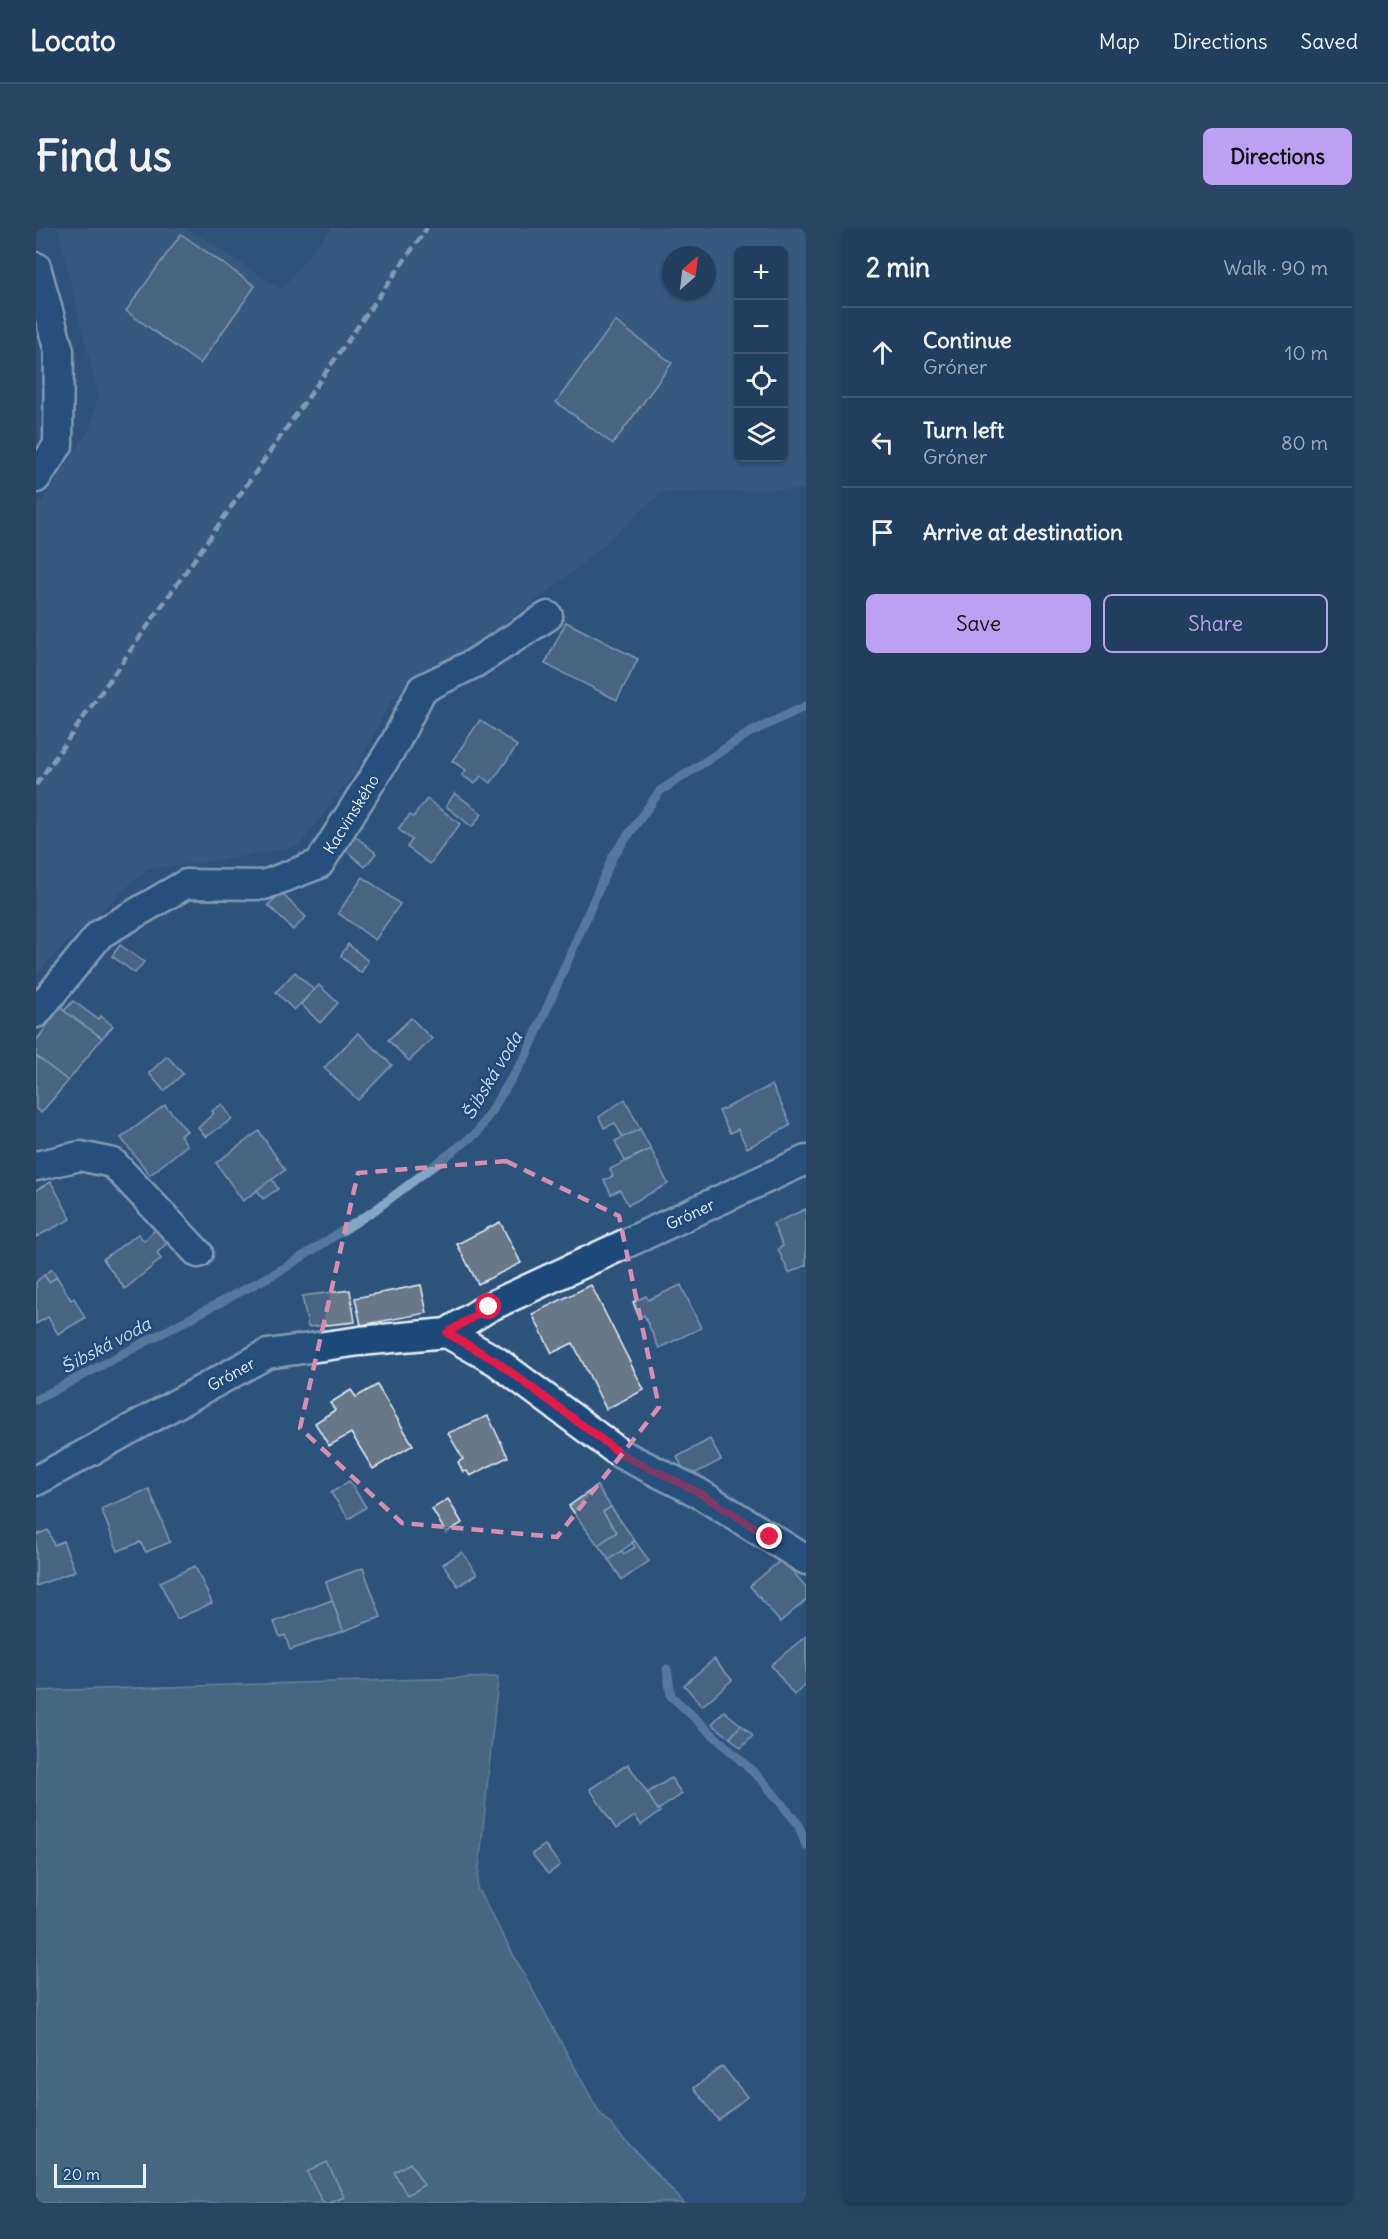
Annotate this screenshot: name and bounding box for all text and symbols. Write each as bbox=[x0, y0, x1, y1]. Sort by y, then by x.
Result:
text: Locato bbox=[30, 23, 116, 59]
text: Map bbox=[1099, 28, 1140, 55]
text: Directions bbox=[1173, 28, 1267, 55]
text: Saved bbox=[1300, 28, 1358, 55]
button: Directions bbox=[1203, 128, 1352, 185]
text: Find us bbox=[36, 130, 172, 182]
north arrow bbox=[662, 246, 716, 300]
map controls bbox=[734, 246, 788, 462]
button: + bbox=[734, 246, 788, 300]
text: 2 min bbox=[866, 251, 930, 284]
text: Walk · 90 m bbox=[1223, 255, 1328, 280]
button: − bbox=[734, 300, 788, 354]
text: Continue bbox=[923, 326, 1012, 354]
icon: ahead bbox=[866, 336, 899, 369]
text: 10 m bbox=[1285, 340, 1328, 365]
button: locate bbox=[734, 354, 788, 408]
text: Gróner bbox=[923, 354, 987, 379]
button: layers bbox=[734, 408, 788, 462]
text: Turn left bbox=[923, 416, 1004, 444]
icon: left bbox=[866, 426, 899, 459]
text: 80 m bbox=[1281, 430, 1328, 455]
text: Gróner bbox=[923, 444, 987, 469]
icon: arrive bbox=[866, 516, 899, 549]
text: Arrive at destination bbox=[923, 518, 1123, 546]
button: Save bbox=[866, 594, 1091, 653]
button: Share bbox=[1103, 594, 1328, 653]
street label: Kacvinského bbox=[319, 771, 383, 857]
water label: Šibská voda bbox=[457, 1026, 528, 1123]
street label: Gróner bbox=[663, 1194, 718, 1234]
route start bbox=[475, 1293, 501, 1319]
water label: Šibská voda bbox=[58, 1311, 156, 1378]
street label: Gróner bbox=[204, 1353, 259, 1395]
route end bbox=[756, 1523, 782, 1549]
scale bar bbox=[54, 2161, 146, 2188]
text: 20 m bbox=[63, 2164, 100, 2184]

